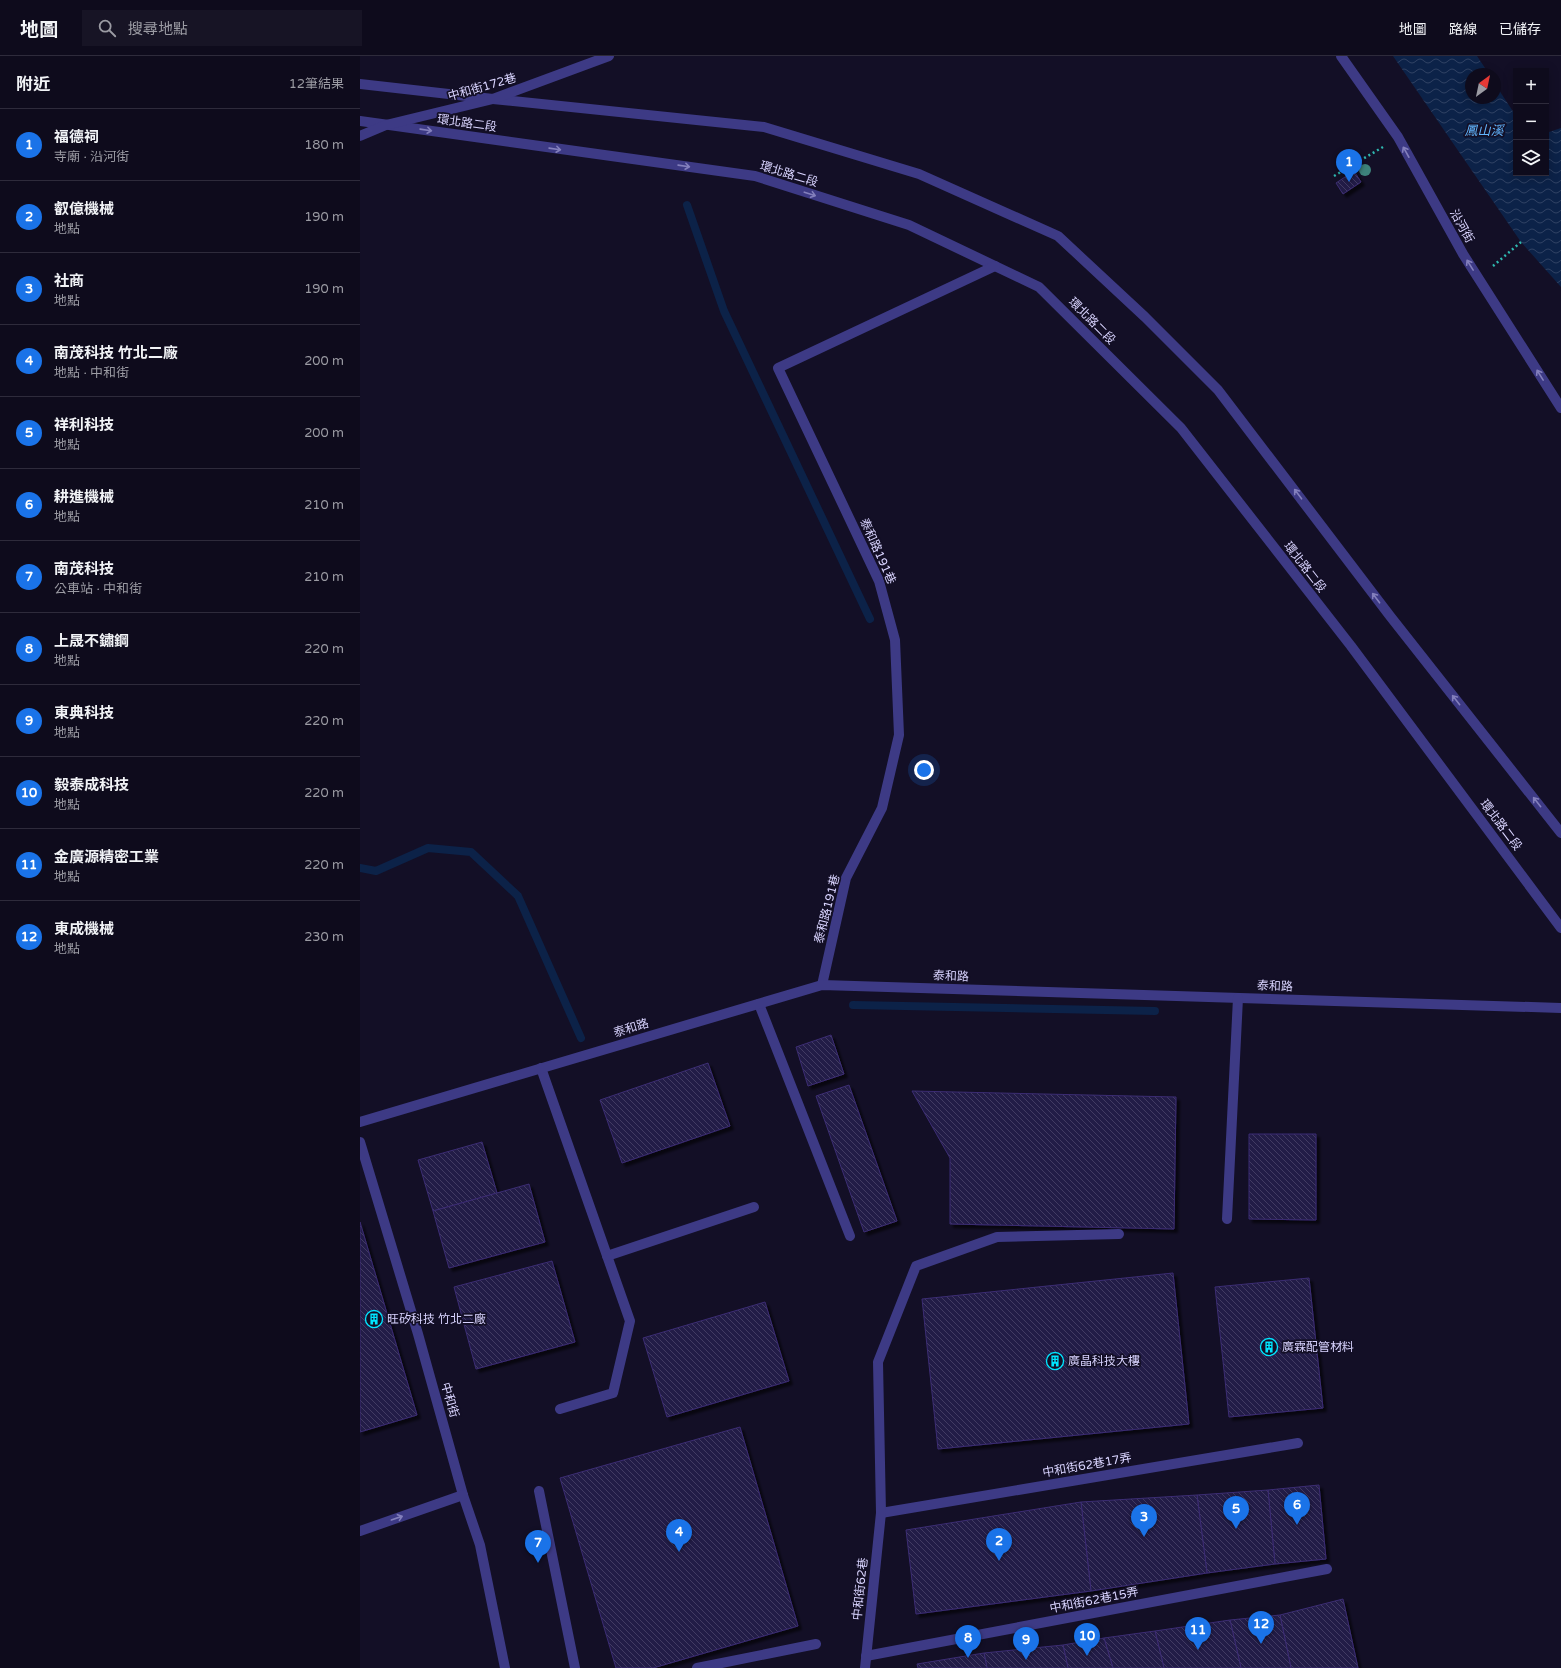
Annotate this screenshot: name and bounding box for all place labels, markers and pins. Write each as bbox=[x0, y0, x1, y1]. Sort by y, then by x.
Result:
pin: 1 bbox=[1336, 149, 1362, 182]
building icon: 旺矽科技 竹北二廠 bbox=[364, 1309, 384, 1329]
place label: 旺矽科技 竹北二廠 bbox=[387, 1312, 486, 1326]
building icon: 廣霖配管材料 bbox=[1259, 1337, 1279, 1357]
place label: 廣霖配管材料 bbox=[1282, 1340, 1354, 1354]
building icon: 廣晶科技大樓 bbox=[1045, 1351, 1065, 1371]
place label: 廣晶科技大樓 bbox=[1068, 1354, 1140, 1368]
pin: 6 bbox=[1284, 1492, 1310, 1525]
pin: 5 bbox=[1223, 1496, 1249, 1529]
pin: 3 bbox=[1131, 1504, 1157, 1537]
pin: 4 bbox=[666, 1519, 692, 1552]
pin: 2 bbox=[986, 1528, 1012, 1561]
pin: 7 bbox=[525, 1530, 551, 1563]
pin: 12 bbox=[1248, 1611, 1274, 1644]
pin: 11 bbox=[1185, 1617, 1211, 1650]
pin: 10 bbox=[1074, 1623, 1100, 1656]
pin: 8 bbox=[955, 1625, 981, 1658]
pin: 9 bbox=[1013, 1627, 1039, 1660]

